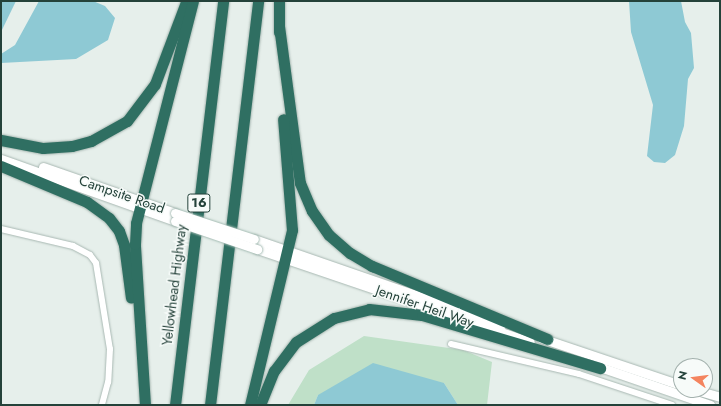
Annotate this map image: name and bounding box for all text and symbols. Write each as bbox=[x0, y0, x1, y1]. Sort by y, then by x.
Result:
street label: Campsite Road bbox=[77, 171, 167, 217]
road number: 16 bbox=[187, 192, 211, 214]
street label: Yellowhead Highway bbox=[158, 224, 190, 346]
street label: Jennifer Heil Way bbox=[374, 281, 476, 331]
north arrow bbox=[673, 358, 713, 398]
text: N bbox=[674, 369, 691, 382]

